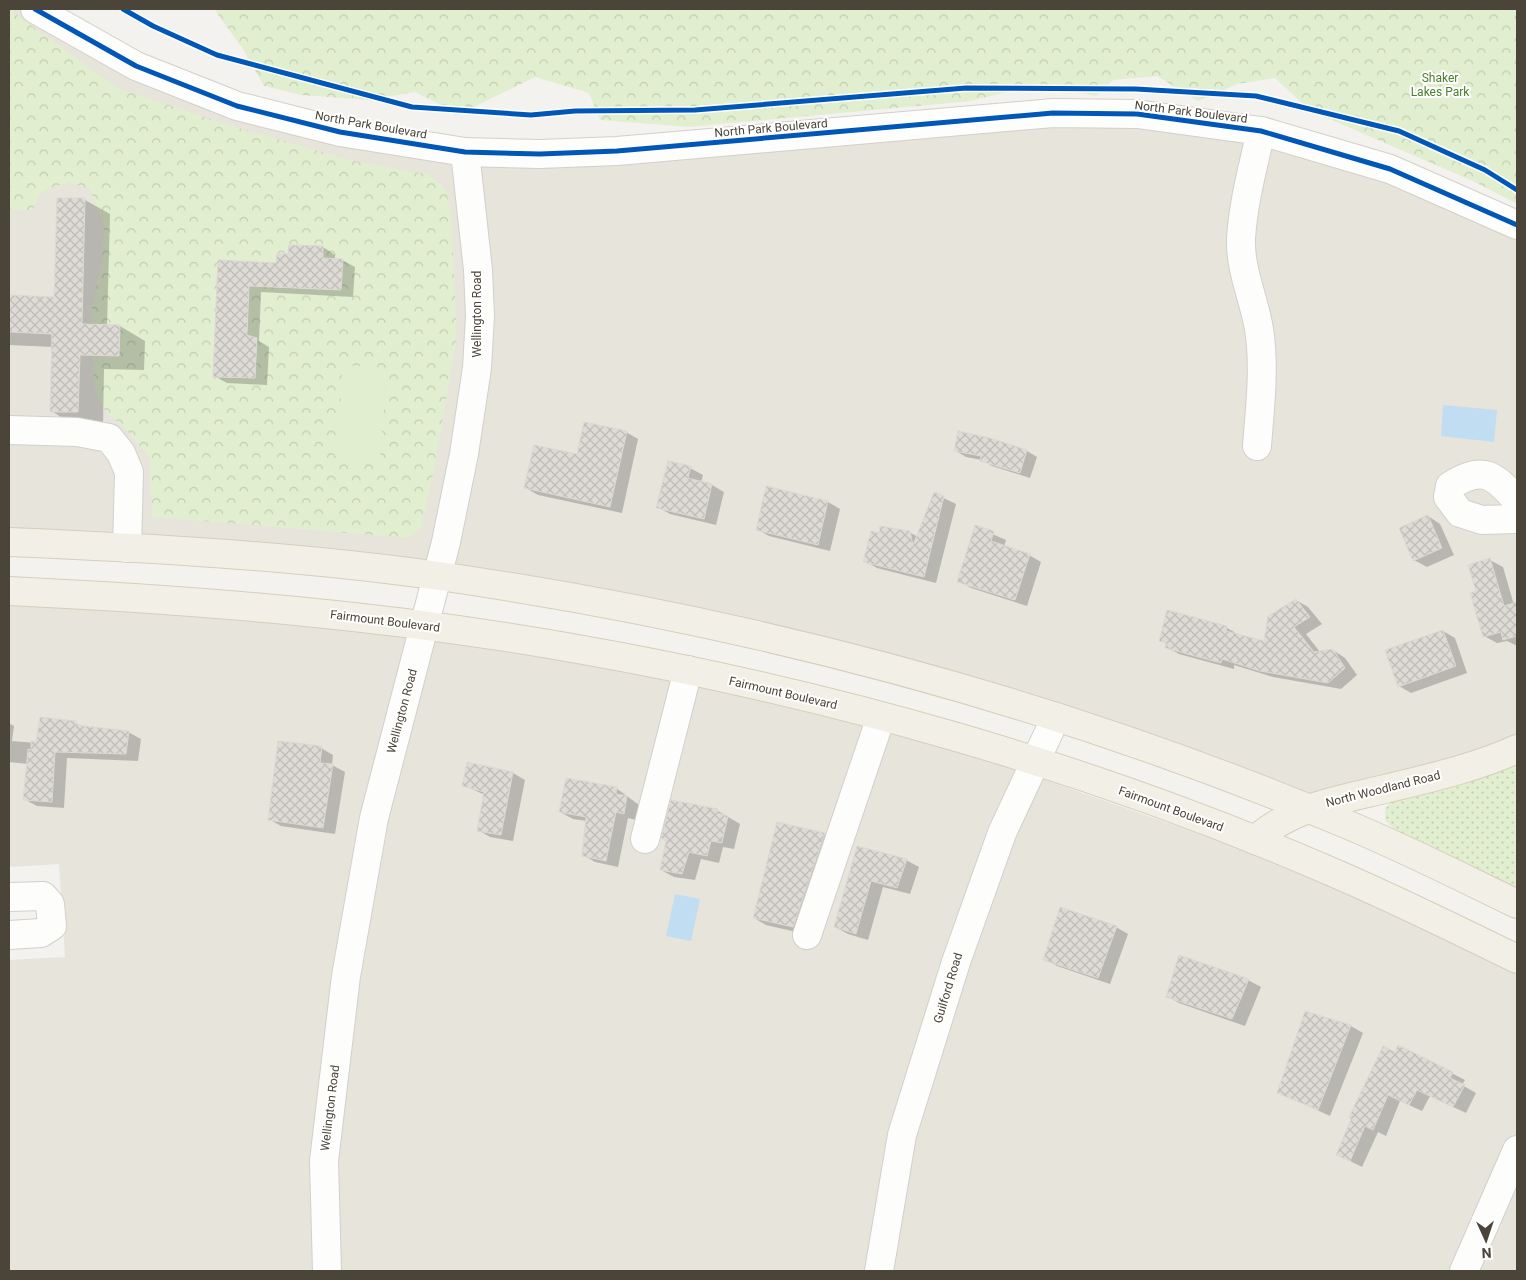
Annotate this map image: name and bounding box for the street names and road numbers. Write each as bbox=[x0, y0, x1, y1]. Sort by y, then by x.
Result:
street label: North Park Boulevard bbox=[1134, 98, 1248, 126]
street label: North Park Boulevard bbox=[314, 108, 428, 142]
street label: North Park Boulevard bbox=[714, 116, 828, 140]
street label: Wellington Road bbox=[470, 271, 484, 357]
street label: Fairmount Boulevard bbox=[329, 607, 441, 635]
street label: Wellington Road bbox=[384, 667, 420, 755]
street label: Fairmount Boulevard bbox=[728, 674, 838, 712]
street label: North Woodland Road bbox=[1324, 768, 1442, 810]
street label: Fairmount Boulevard bbox=[1117, 784, 1225, 834]
street label: Guilford Road bbox=[931, 951, 965, 1025]
street label: Wellington Road bbox=[318, 1064, 342, 1152]

